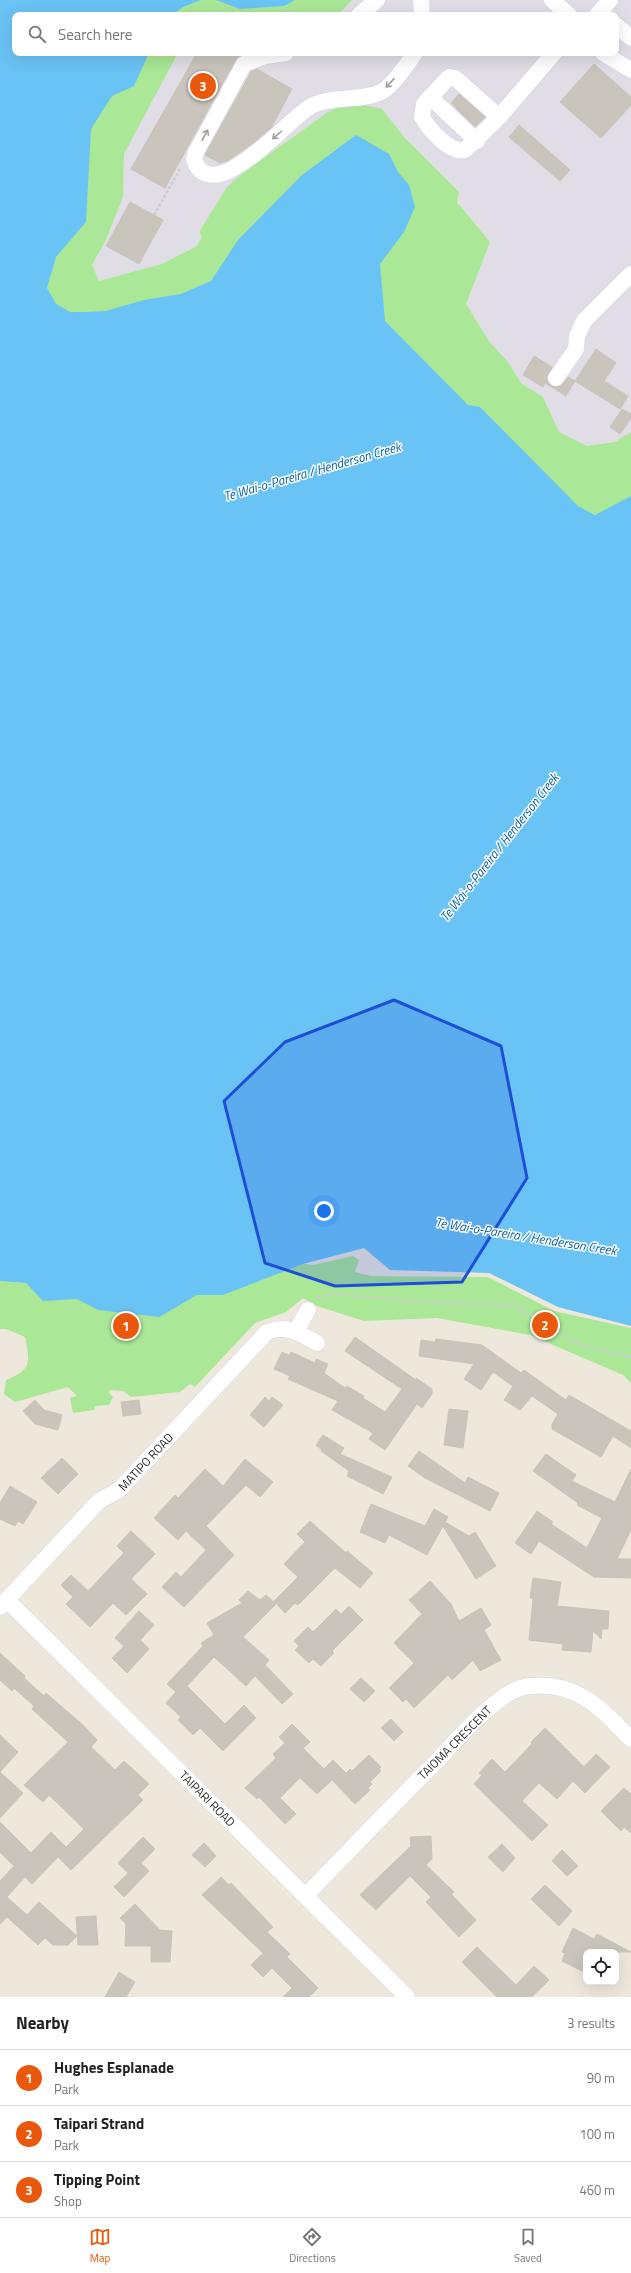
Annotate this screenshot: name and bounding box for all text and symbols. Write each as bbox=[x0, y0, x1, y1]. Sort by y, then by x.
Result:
search box bbox=[12, 12, 619, 56]
icon: search bbox=[26, 23, 48, 45]
text: Search here bbox=[58, 23, 132, 46]
pin: 3 bbox=[190, 71, 216, 101]
one-way arrow bbox=[386, 78, 395, 89]
one-way arrow bbox=[201, 129, 209, 141]
one-way arrow bbox=[271, 131, 282, 140]
water label: Te Wai-o-Pareira / Henderson Creek bbox=[221, 436, 405, 506]
water label: Te Wai-o-Pareira / Henderson Creek bbox=[435, 767, 565, 925]
your location bbox=[314, 1201, 334, 1221]
water label: Te Wai-o-Pareira / Henderson Creek bbox=[434, 1212, 620, 1261]
pin: 2 bbox=[532, 1310, 558, 1340]
pin: 1 bbox=[113, 1311, 139, 1341]
street label: MATIPO ROAD bbox=[114, 1428, 178, 1495]
street label: TAIOMA CRESCENT bbox=[413, 1701, 497, 1784]
street label: TAIPARI ROAD bbox=[175, 1766, 240, 1831]
map controls bbox=[583, 1949, 619, 1985]
button: locate bbox=[583, 1949, 619, 1985]
text: Nearby bbox=[16, 2010, 69, 2036]
text: 3 results bbox=[567, 2013, 615, 2033]
text: Hughes Esplanade bbox=[54, 2056, 174, 2079]
text: 1 bbox=[25, 2068, 33, 2088]
text: 90 m bbox=[587, 2068, 615, 2088]
text: Park bbox=[54, 2079, 79, 2099]
text: Taipari Strand bbox=[54, 2112, 144, 2135]
text: 2 bbox=[25, 2124, 33, 2144]
text: 100 m bbox=[579, 2124, 615, 2144]
text: Park bbox=[54, 2135, 79, 2155]
text: Tipping Point bbox=[54, 2168, 140, 2191]
text: 3 bbox=[25, 2180, 33, 2200]
text: 460 m bbox=[579, 2180, 615, 2200]
text: Shop bbox=[54, 2191, 82, 2211]
tab: Map bbox=[89, 2226, 111, 2266]
tab: Directions bbox=[289, 2226, 336, 2266]
tab: Saved bbox=[514, 2226, 542, 2266]

